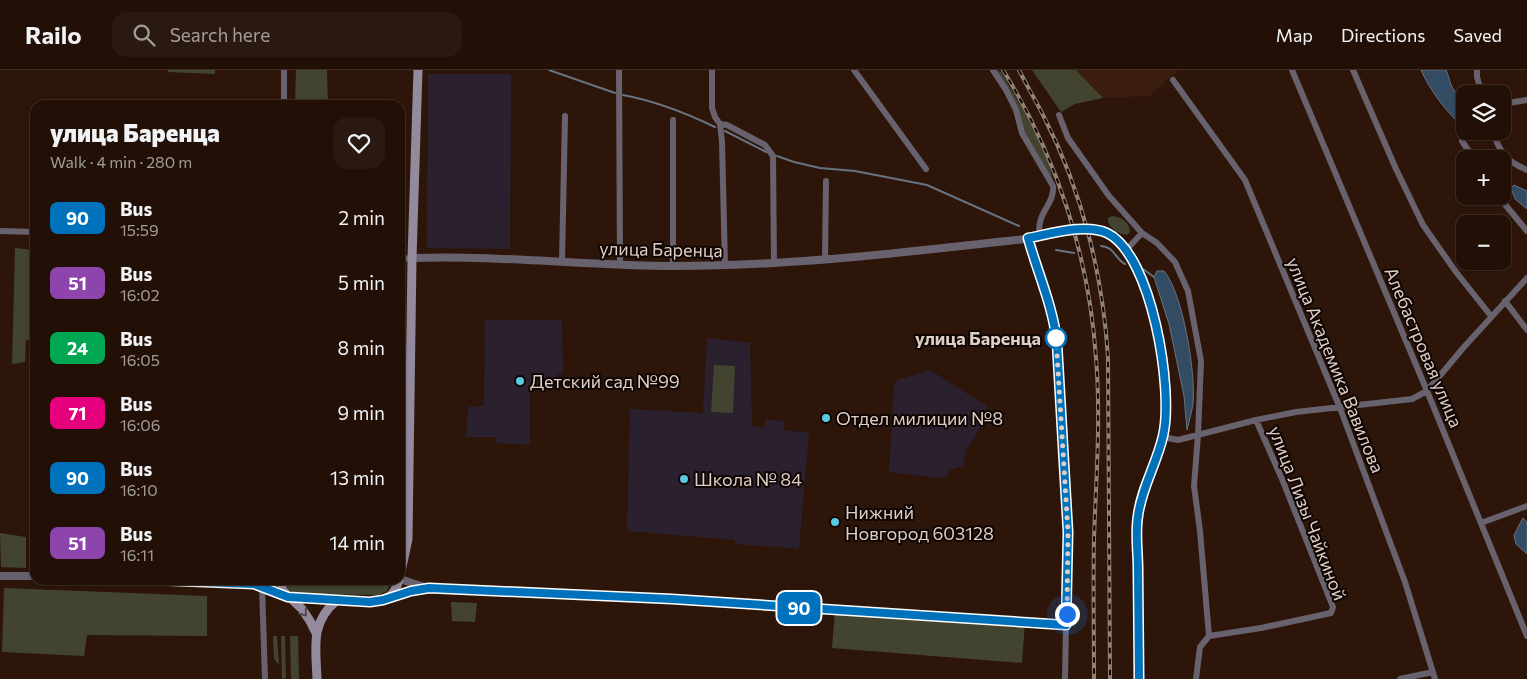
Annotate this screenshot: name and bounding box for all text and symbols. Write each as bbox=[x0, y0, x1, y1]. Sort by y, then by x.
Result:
search box bbox=[112, 12, 462, 57]
text: Railo bbox=[25, 20, 82, 49]
icon: search bbox=[130, 21, 158, 49]
text: Search here bbox=[170, 23, 270, 46]
text: Map bbox=[1276, 24, 1313, 46]
text: Directions bbox=[1341, 24, 1425, 46]
text: Saved bbox=[1453, 24, 1502, 46]
map controls bbox=[1456, 85, 1511, 270]
button: layers bbox=[1456, 85, 1511, 140]
button: heart bbox=[333, 117, 385, 169]
text: улица Баренца bbox=[50, 118, 220, 147]
button: + bbox=[1456, 150, 1511, 205]
text: Walk · 4 min · 280 m bbox=[50, 152, 192, 171]
text: Bus bbox=[120, 197, 152, 220]
text: 2 min bbox=[338, 206, 385, 229]
text: 90 bbox=[66, 207, 89, 229]
button: − bbox=[1456, 215, 1511, 270]
text: 15:59 bbox=[120, 220, 159, 239]
street label: улица Баренца bbox=[599, 237, 723, 261]
street label: улица Академика Вавилова bbox=[1283, 254, 1389, 476]
text: Bus bbox=[120, 262, 152, 285]
street label: Алебастровая улица bbox=[1380, 263, 1468, 431]
text: 5 min bbox=[338, 271, 385, 294]
text: 51 bbox=[68, 272, 87, 294]
text: 16:02 bbox=[120, 285, 160, 304]
text: Bus bbox=[120, 327, 152, 350]
place label: улица Баренца bbox=[915, 327, 1041, 349]
marker: улица Баренца bbox=[1045, 327, 1067, 349]
text: 8 min bbox=[337, 336, 385, 359]
text: 24 bbox=[67, 337, 88, 359]
text: 16:05 bbox=[120, 350, 160, 369]
place label: Детский сад №99 bbox=[530, 370, 680, 392]
marker: Детский сад №99 bbox=[514, 375, 526, 387]
text: Bus bbox=[120, 392, 152, 415]
text: 9 min bbox=[337, 401, 385, 424]
text: 71 bbox=[68, 402, 87, 424]
place label: Отдел милиции №8 bbox=[836, 407, 1003, 429]
marker: Отдел милиции №8 bbox=[820, 412, 832, 424]
text: 16:06 bbox=[120, 415, 160, 434]
street label: улица Лизы Чайкиной bbox=[1265, 423, 1351, 603]
text: Bus bbox=[120, 457, 152, 480]
text: 13 min bbox=[330, 466, 385, 489]
text: 90 bbox=[66, 467, 89, 489]
place label: Школа № 84 bbox=[694, 468, 802, 490]
marker: Школа № 84 bbox=[678, 473, 690, 485]
text: 16:10 bbox=[120, 480, 158, 499]
place label: Нижний Новгород 603128 bbox=[845, 501, 994, 544]
marker: Нижний Новгород 603128 bbox=[829, 516, 841, 528]
text: Bus bbox=[120, 522, 152, 545]
text: 14 min bbox=[329, 531, 385, 554]
text: 51 bbox=[68, 532, 87, 554]
text: 16:11 bbox=[120, 545, 154, 564]
line badge: 90 bbox=[776, 592, 822, 624]
text: 90 bbox=[787, 597, 811, 619]
your location bbox=[1055, 602, 1080, 627]
one-way arrow bbox=[299, 608, 308, 617]

